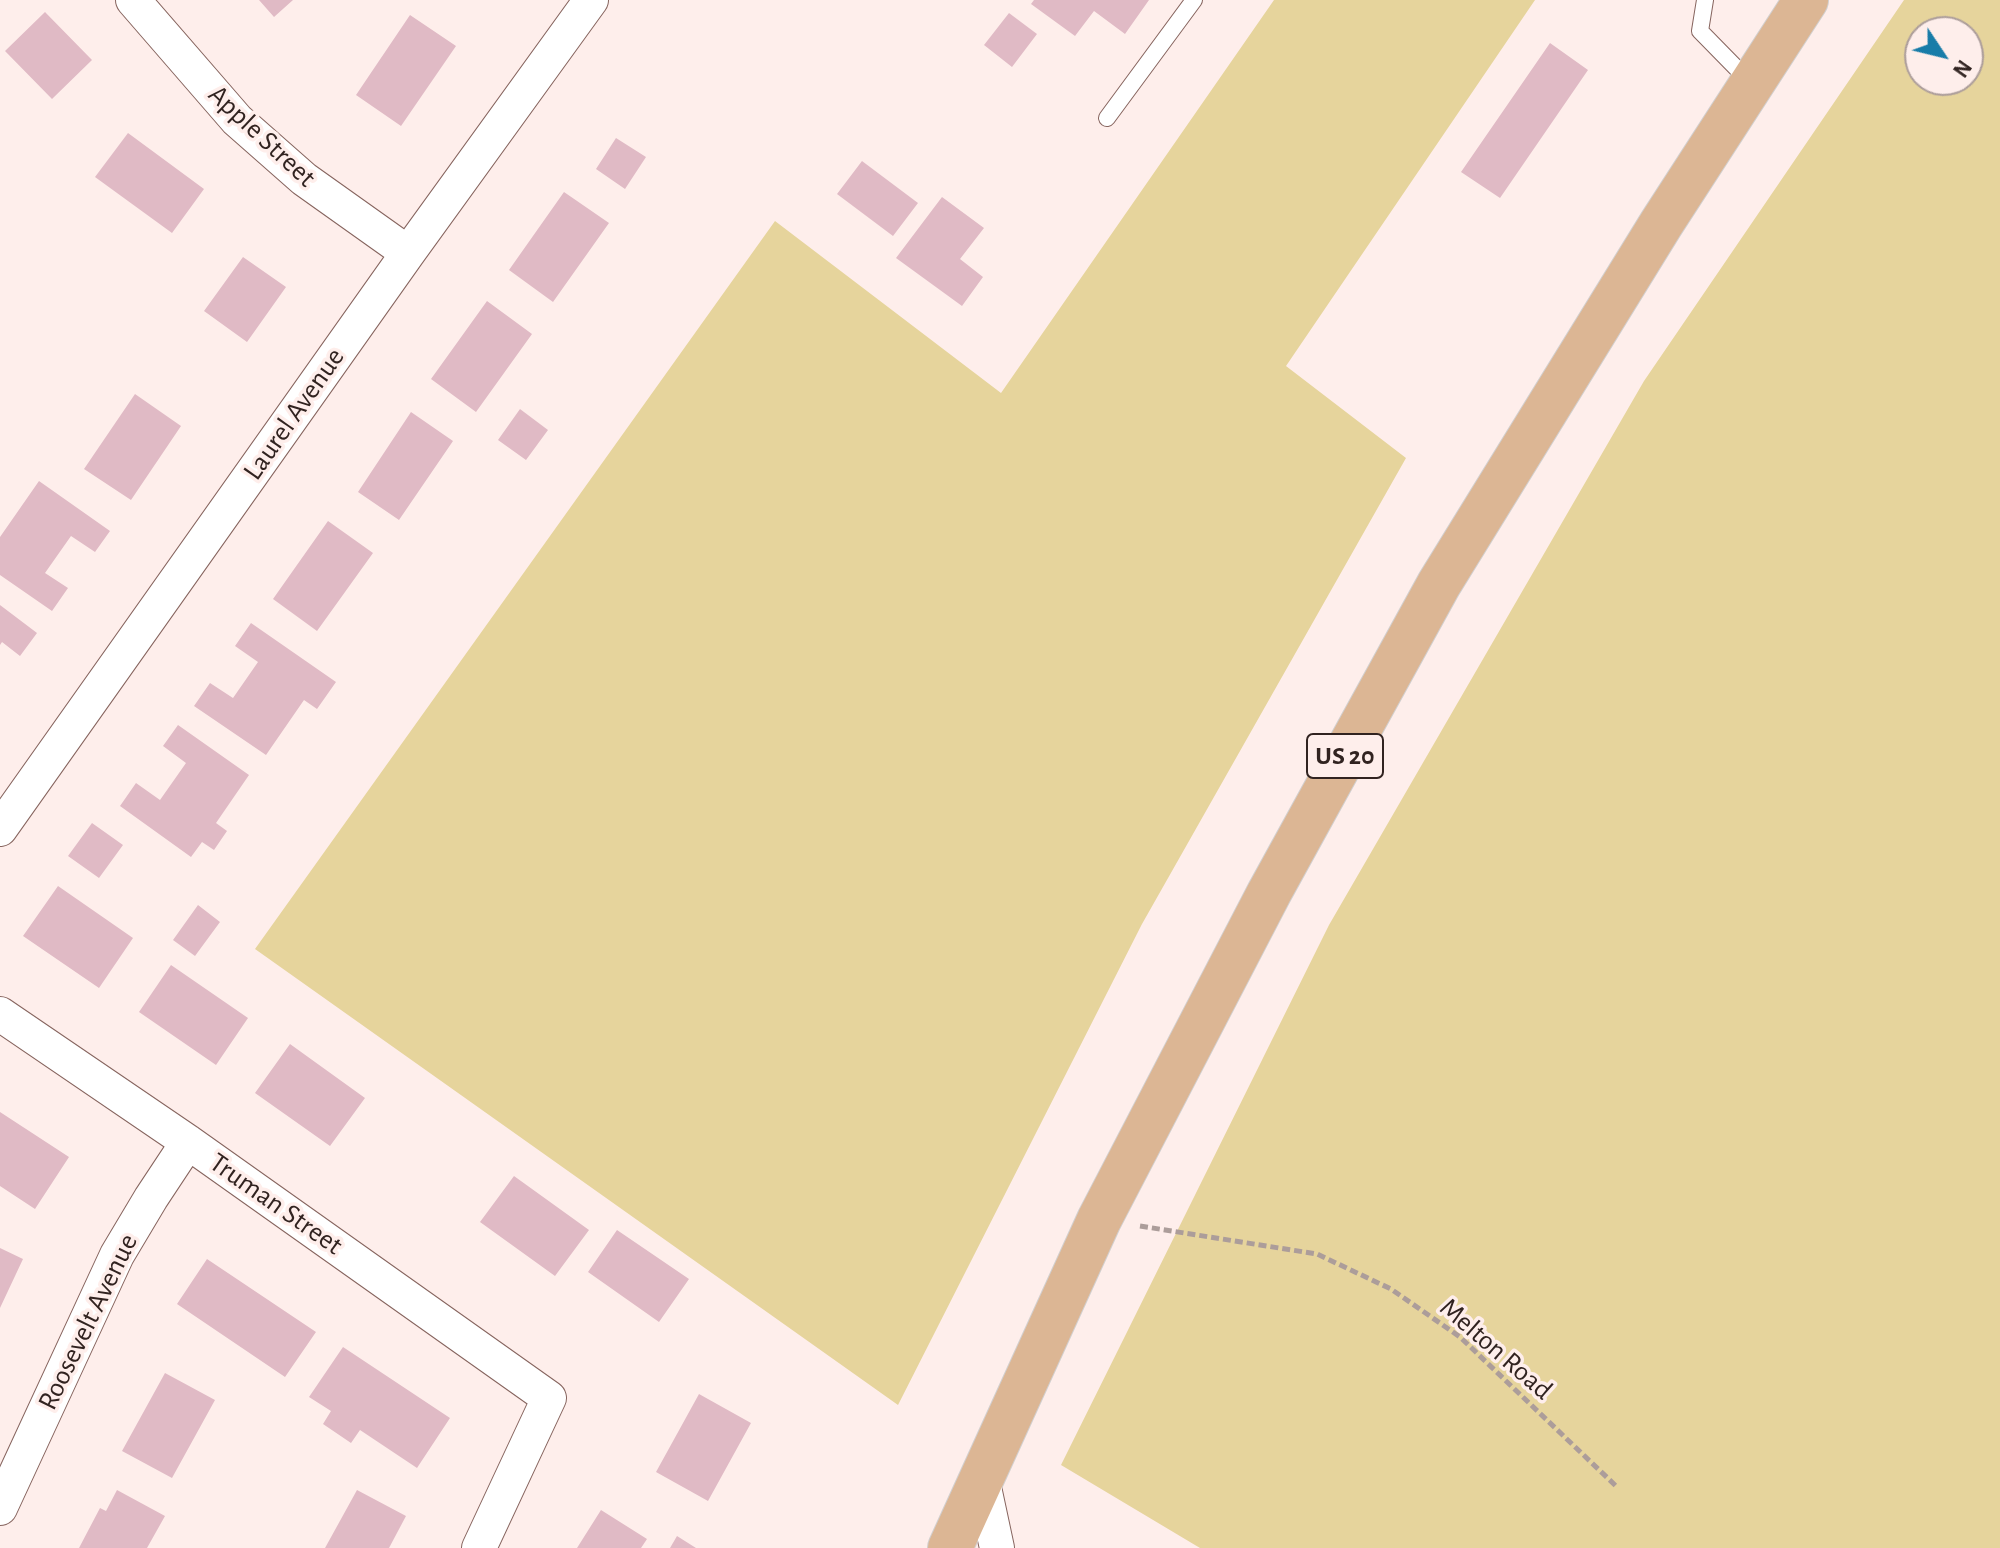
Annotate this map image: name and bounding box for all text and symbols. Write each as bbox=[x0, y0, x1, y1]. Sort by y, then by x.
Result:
north arrow bbox=[1904, 16, 1984, 96]
text: N bbox=[1949, 56, 1975, 81]
street label: Apple Street bbox=[201, 78, 323, 194]
street label: Laurel Avenue bbox=[236, 341, 352, 487]
road number: US 20 bbox=[1307, 734, 1383, 778]
street label: Truman Street bbox=[203, 1146, 349, 1262]
street label: Roosevelt Avenue bbox=[31, 1228, 145, 1416]
street label: Melton Road bbox=[1433, 1291, 1559, 1407]

